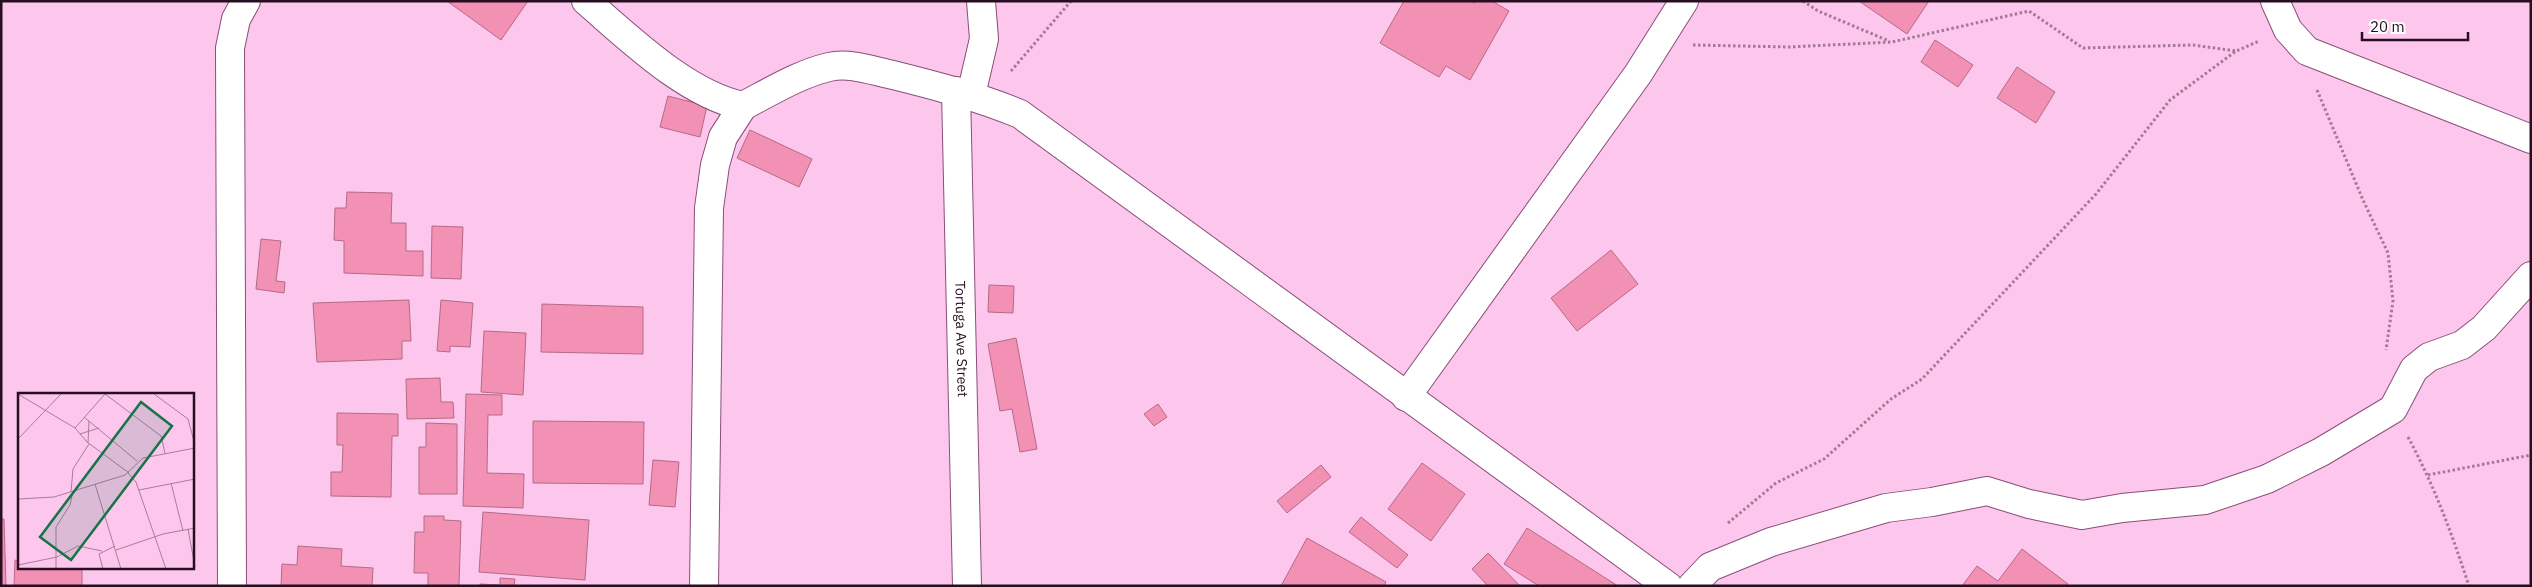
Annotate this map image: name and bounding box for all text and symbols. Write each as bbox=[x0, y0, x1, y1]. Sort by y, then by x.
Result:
scale bar bbox=[2362, 10, 2468, 42]
text: 20 m bbox=[2370, 17, 2405, 36]
street label: Tortuga Ave Street bbox=[951, 281, 972, 397]
inset map bbox=[18, 393, 194, 570]

